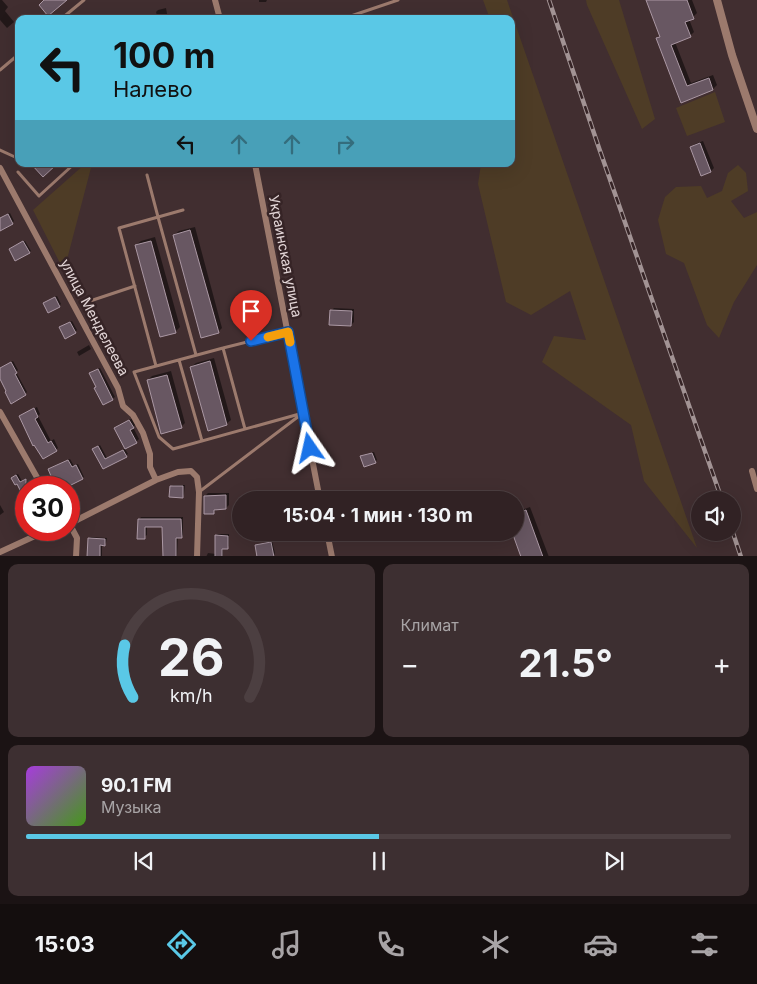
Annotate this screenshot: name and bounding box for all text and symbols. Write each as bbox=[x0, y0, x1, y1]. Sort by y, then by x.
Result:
text: 100 m bbox=[113, 34, 216, 76]
icon: left bbox=[30, 35, 95, 100]
text: Налево bbox=[113, 76, 193, 102]
icon: left bbox=[172, 130, 200, 158]
icon: ahead bbox=[225, 130, 253, 158]
icon: ahead bbox=[278, 130, 306, 158]
icon: right bbox=[331, 130, 359, 158]
street label: Украинская улица bbox=[266, 194, 306, 318]
street label: улица Менделеева bbox=[57, 256, 133, 378]
pin bbox=[230, 290, 272, 341]
icon: arrive bbox=[237, 297, 265, 325]
position arrow bbox=[283, 421, 335, 473]
speed limit sign: 30 bbox=[15, 476, 80, 541]
map controls bbox=[691, 491, 741, 541]
button: sound bbox=[691, 491, 741, 541]
text: 15:04 · 1 мин · 130 m bbox=[283, 504, 473, 527]
text: Климат bbox=[401, 615, 459, 635]
text: 26 bbox=[158, 626, 225, 689]
text: 21.5° bbox=[519, 640, 613, 686]
text: − bbox=[401, 647, 419, 681]
text: + bbox=[712, 647, 731, 681]
text: km/h bbox=[170, 685, 212, 706]
text: 90.1 FM bbox=[101, 774, 172, 797]
text: Музыка bbox=[101, 797, 162, 817]
icon: previous bbox=[130, 847, 158, 875]
icon: pause bbox=[365, 847, 393, 875]
icon: next bbox=[600, 847, 628, 875]
icon: directions bbox=[164, 927, 199, 962]
icon: music bbox=[269, 927, 304, 962]
icon: phone bbox=[373, 927, 408, 962]
icon: climate bbox=[478, 927, 513, 962]
icon: car bbox=[583, 927, 618, 962]
icon: filters bbox=[687, 927, 722, 962]
text: 15:03 bbox=[35, 931, 95, 957]

